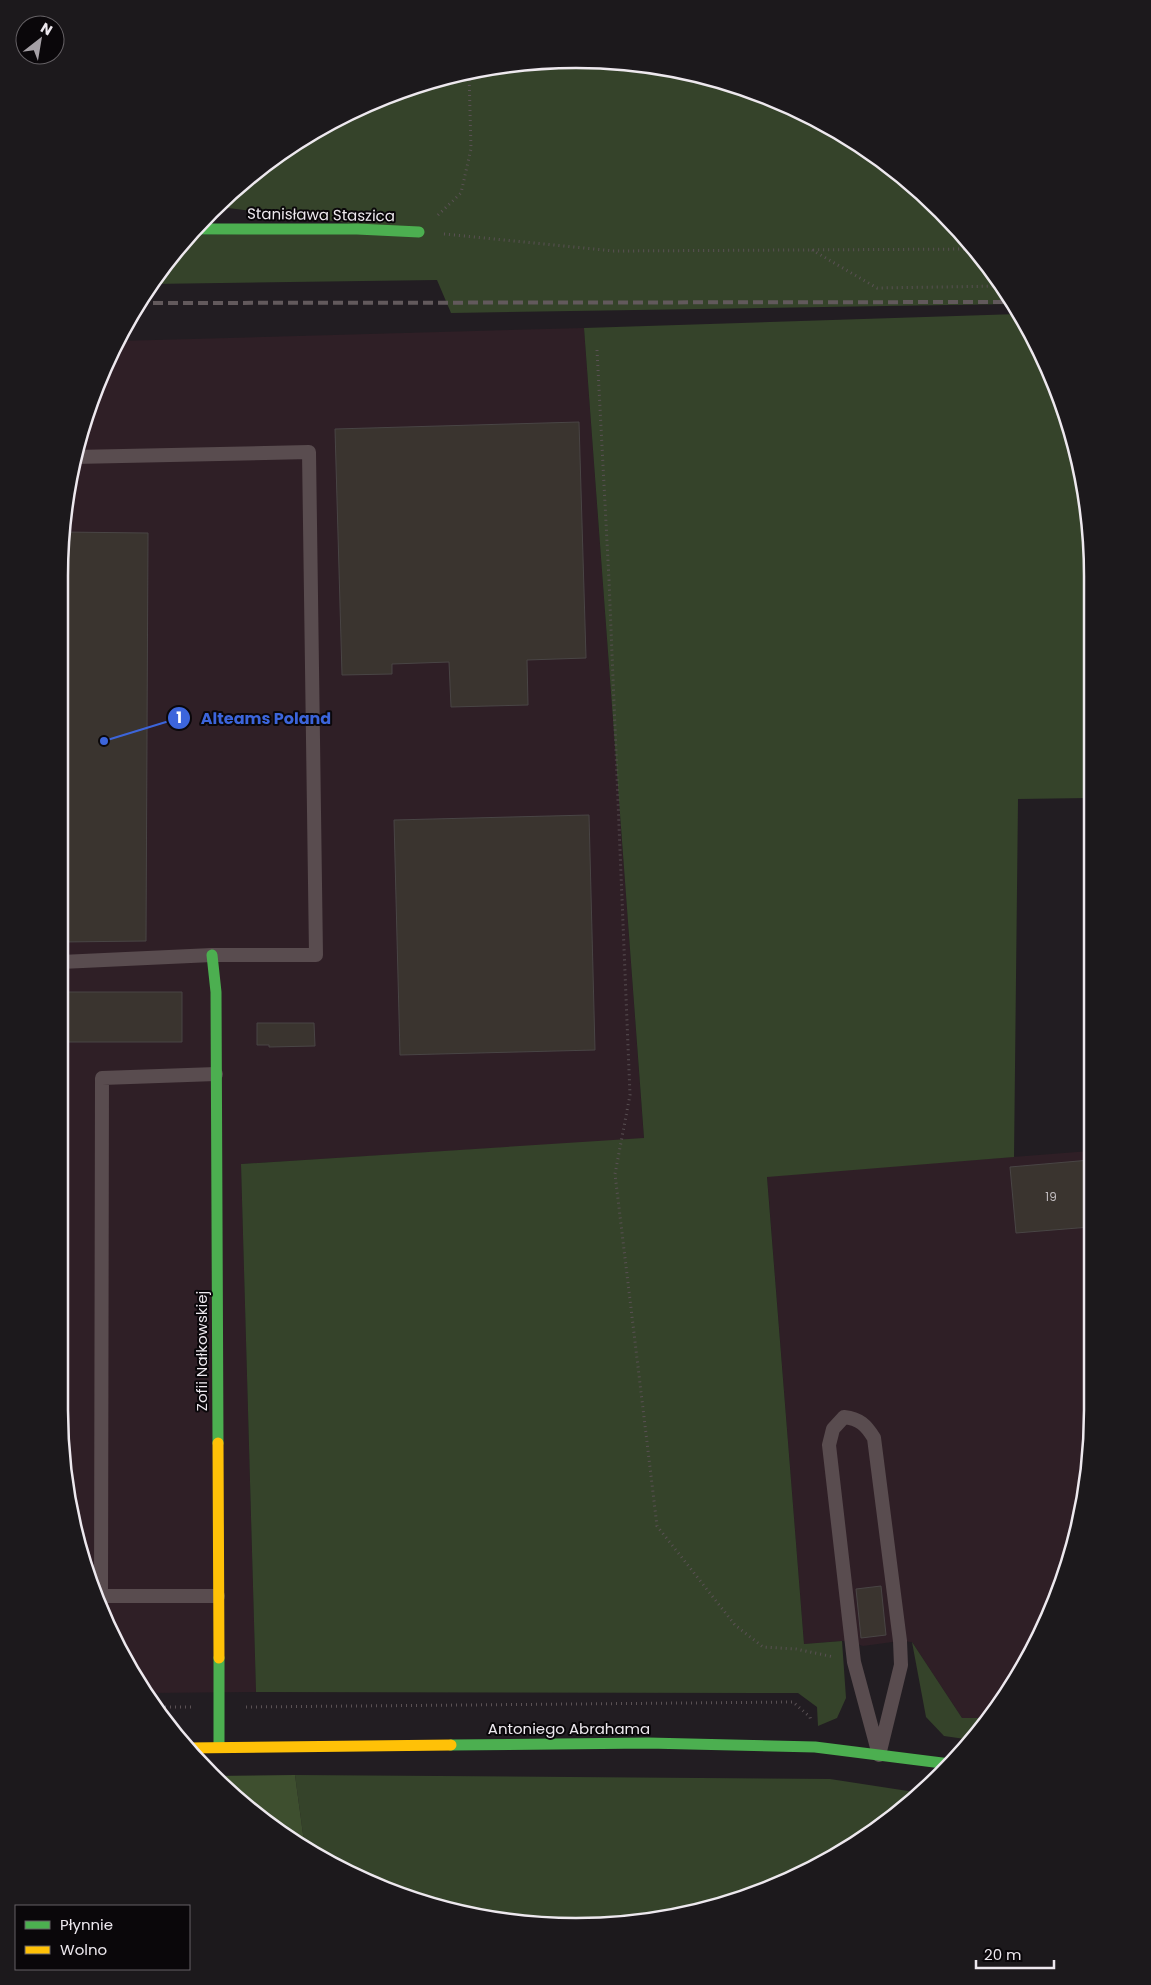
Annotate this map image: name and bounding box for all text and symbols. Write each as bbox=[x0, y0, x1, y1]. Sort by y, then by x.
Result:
north arrow bbox=[15, 15, 65, 65]
text: N bbox=[37, 18, 56, 40]
street label: Stanisława Staszica bbox=[247, 203, 395, 226]
callout: Alteams Poland bbox=[166, 703, 342, 734]
text: 1 bbox=[176, 707, 182, 728]
text: Alteams Poland bbox=[201, 707, 331, 730]
house number: 19 bbox=[1045, 1188, 1057, 1205]
street label: Zofii Nałkowskiej bbox=[191, 1291, 212, 1411]
street label: Antoniego Abrahama bbox=[488, 1718, 650, 1739]
legend bbox=[15, 1905, 190, 1970]
text: Płynnie bbox=[60, 1914, 113, 1935]
scale bar bbox=[976, 1938, 1054, 1970]
text: Wolno bbox=[60, 1939, 107, 1960]
text: 20 m bbox=[984, 1944, 1022, 1965]

